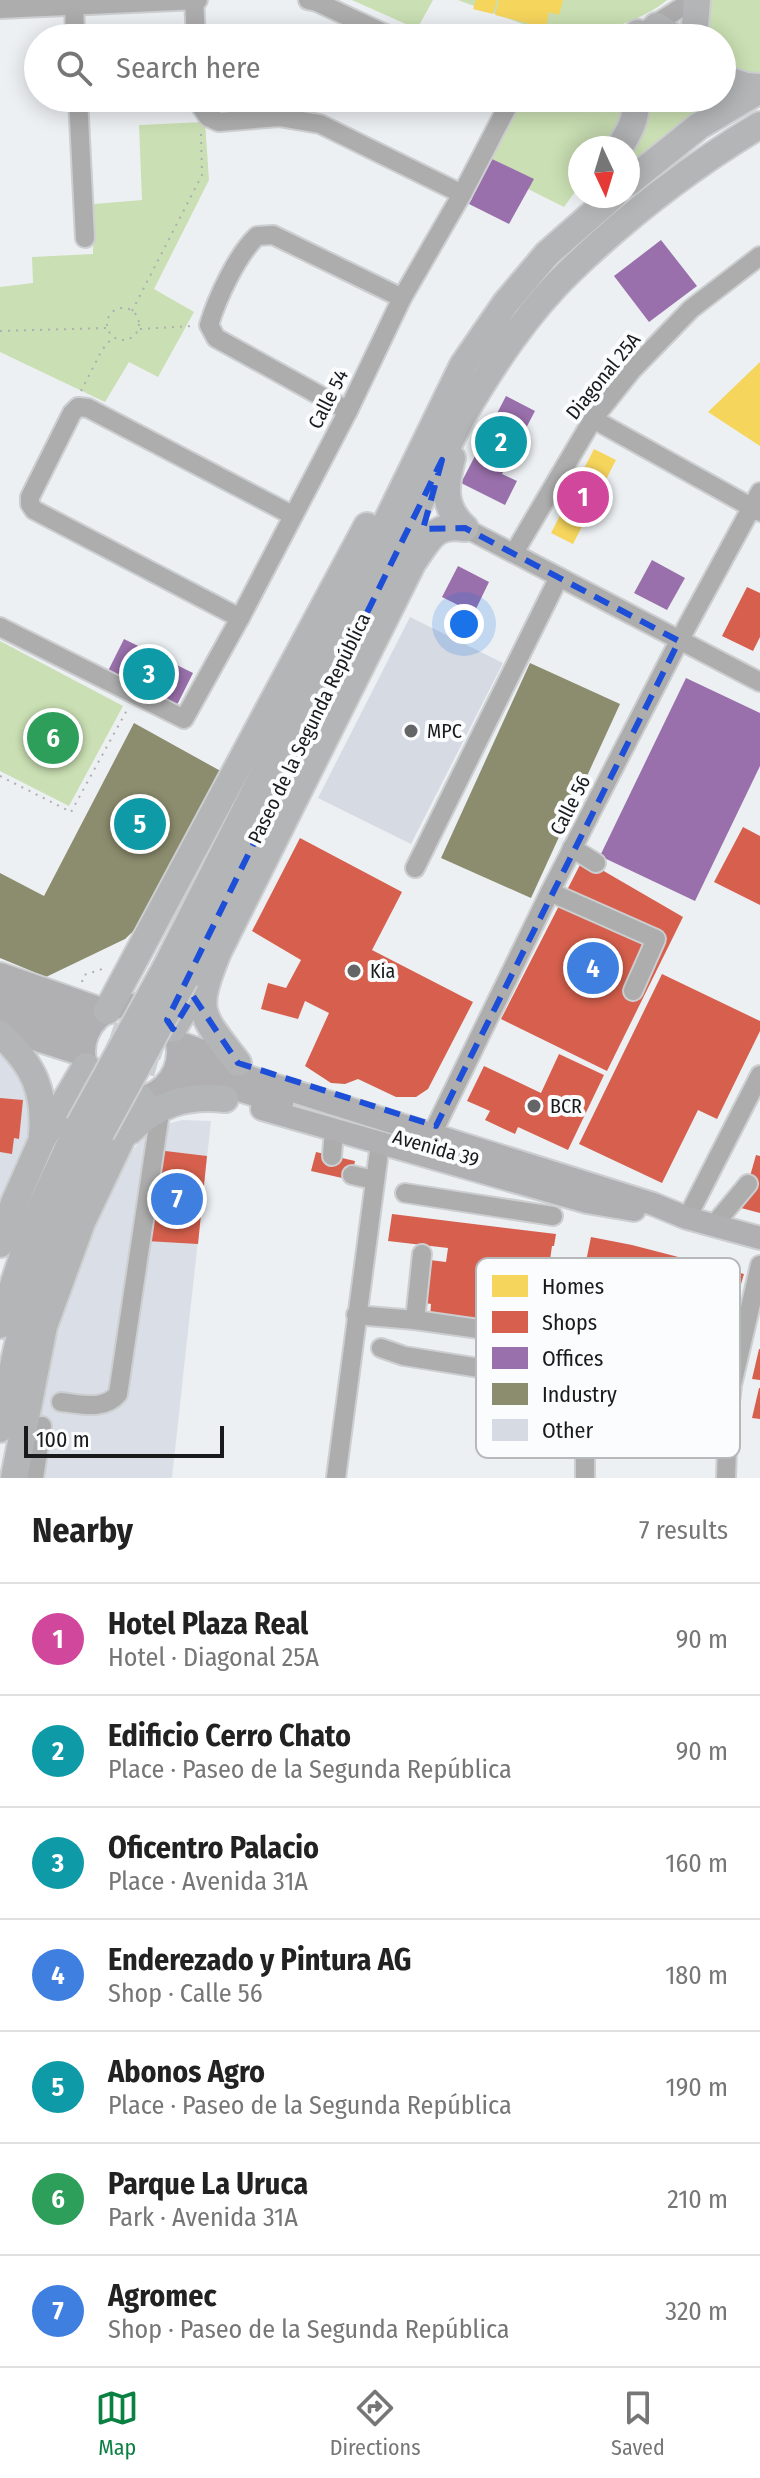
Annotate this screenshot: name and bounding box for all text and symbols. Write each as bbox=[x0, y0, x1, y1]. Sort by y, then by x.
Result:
search box bbox=[24, 24, 736, 112]
icon: search bbox=[52, 46, 96, 90]
text: Search here bbox=[116, 50, 261, 86]
north arrow bbox=[568, 136, 640, 208]
street label: Diagonal 25A bbox=[561, 327, 646, 424]
street label: Calle 54 bbox=[303, 365, 353, 433]
pin: 2 bbox=[475, 412, 527, 472]
pin: 1 bbox=[557, 467, 609, 527]
your location bbox=[444, 604, 484, 644]
street label: Paseo de la Segunda República bbox=[243, 609, 375, 847]
pin: 3 bbox=[123, 644, 175, 704]
pin: 6 bbox=[27, 708, 79, 768]
place label: MPC bbox=[427, 719, 462, 743]
marker: MPC bbox=[402, 722, 420, 740]
street label: Calle 56 bbox=[545, 771, 595, 839]
pin: 5 bbox=[114, 794, 166, 854]
pin: 4 bbox=[567, 938, 619, 998]
place label: Kia bbox=[370, 959, 395, 983]
marker: Kia bbox=[345, 962, 363, 980]
place label: BCR bbox=[550, 1094, 582, 1118]
marker: BCR bbox=[525, 1097, 543, 1115]
street label: Avenida 39 bbox=[390, 1124, 482, 1172]
pin: 7 bbox=[151, 1169, 203, 1229]
legend bbox=[476, 1258, 740, 1458]
text: Homes bbox=[542, 1273, 604, 1300]
text: Shops bbox=[542, 1309, 597, 1336]
text: Offices bbox=[542, 1345, 603, 1372]
text: Industry bbox=[542, 1381, 617, 1408]
text: Other bbox=[542, 1417, 593, 1444]
scale bar bbox=[24, 1422, 224, 1458]
text: 100 m bbox=[36, 1426, 90, 1453]
text: Nearby bbox=[32, 1510, 133, 1551]
text: 7 results bbox=[639, 1515, 728, 1546]
text: Hotel Plaza Real bbox=[108, 1606, 308, 1642]
text: 1 bbox=[53, 1624, 64, 1655]
text: 90 m bbox=[676, 1624, 728, 1655]
text: Hotel · Diagonal 25A bbox=[108, 1642, 319, 1673]
text: Edificio Cerro Chato bbox=[108, 1718, 351, 1754]
text: 2 bbox=[52, 1736, 64, 1767]
text: 90 m bbox=[676, 1736, 728, 1767]
text: Place · Paseo de la Segunda República bbox=[108, 1754, 512, 1785]
text: Oficentro Palacio bbox=[108, 1830, 319, 1866]
text: 3 bbox=[52, 1848, 64, 1879]
text: 160 m bbox=[665, 1848, 728, 1879]
text: Place · Avenida 31A bbox=[108, 1866, 308, 1897]
text: Enderezado y Pintura AG bbox=[108, 1942, 411, 1978]
text: 4 bbox=[51, 1960, 65, 1991]
text: 180 m bbox=[665, 1960, 728, 1991]
text: Shop · Calle 56 bbox=[108, 1978, 263, 2009]
text: Abonos Agro bbox=[108, 2054, 265, 2090]
text: 5 bbox=[52, 2072, 64, 2103]
text: 190 m bbox=[666, 2072, 728, 2103]
text: Place · Paseo de la Segunda República bbox=[108, 2090, 512, 2121]
text: Parque La Uruca bbox=[108, 2166, 308, 2202]
text: 6 bbox=[51, 2184, 65, 2215]
text: 210 m bbox=[667, 2184, 728, 2215]
text: Park · Avenida 31A bbox=[108, 2202, 298, 2233]
text: Agromec bbox=[108, 2278, 217, 2314]
text: 7 bbox=[52, 2296, 64, 2327]
text: 320 m bbox=[665, 2296, 728, 2327]
text: Shop · Paseo de la Segunda República bbox=[108, 2314, 510, 2345]
tab: Map bbox=[95, 2386, 139, 2461]
tab: Directions bbox=[330, 2386, 421, 2461]
tab: Saved bbox=[611, 2386, 665, 2461]

